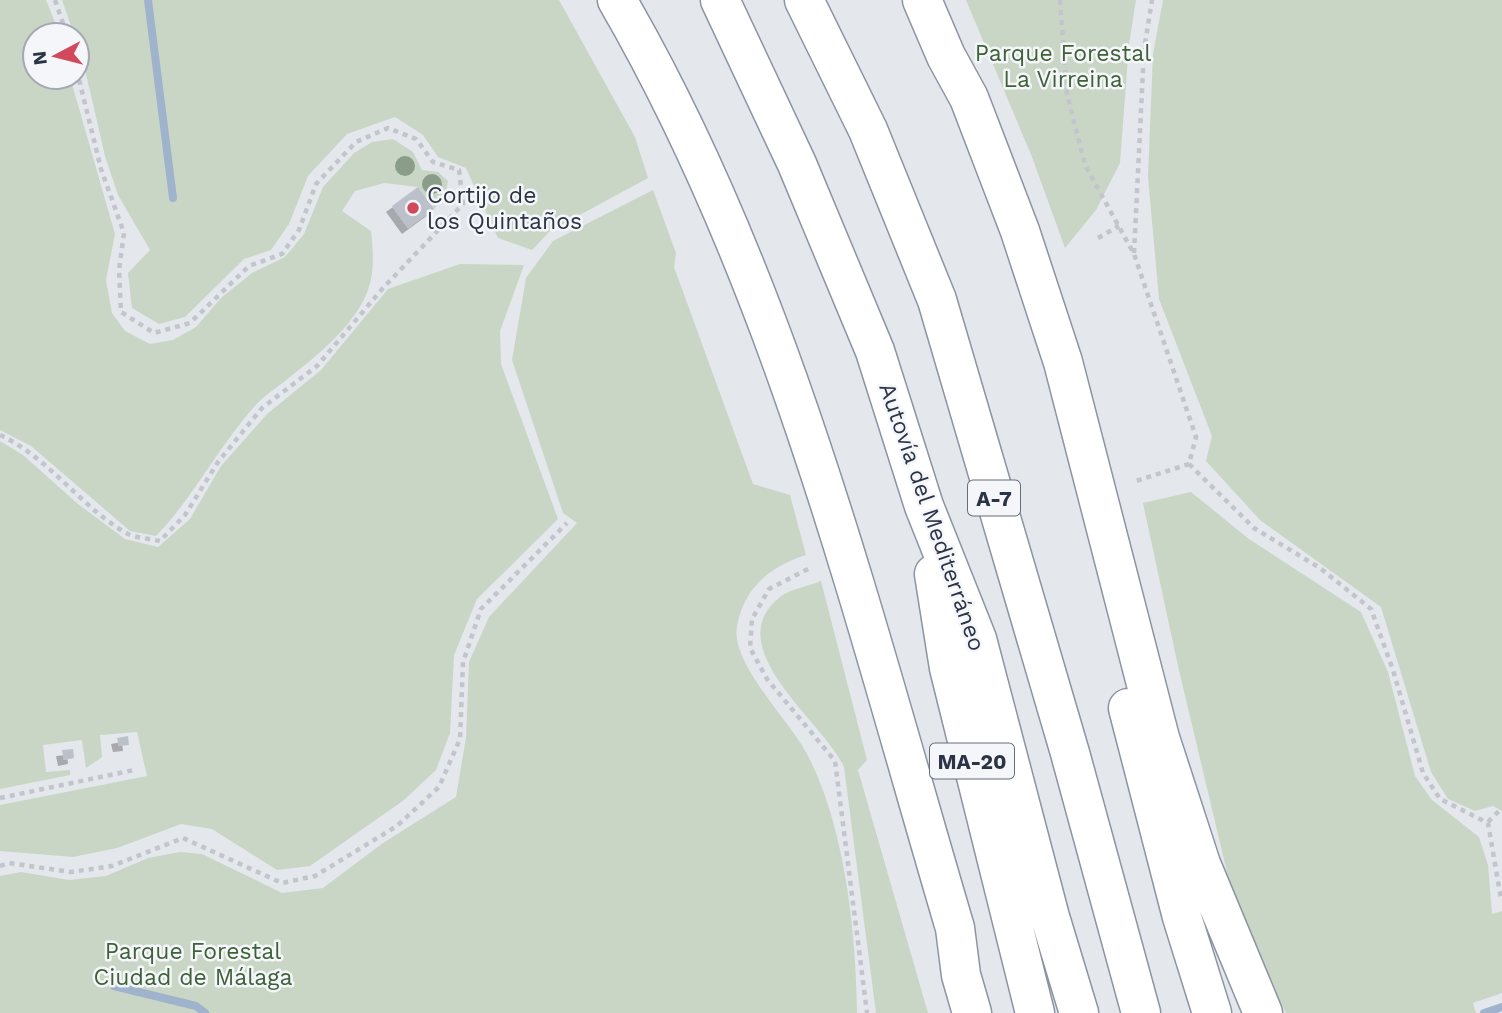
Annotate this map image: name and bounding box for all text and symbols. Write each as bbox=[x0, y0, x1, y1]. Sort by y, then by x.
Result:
north arrow bbox=[21, 21, 91, 91]
park label: Parque Forestal La Virreina bbox=[975, 40, 1151, 93]
text: N bbox=[27, 50, 52, 66]
place label: Cortijo de los Quintaños bbox=[427, 182, 582, 235]
marker: Cortijo de los Quintaños bbox=[405, 200, 421, 216]
street label: Autovía del Mediterráneo bbox=[873, 379, 991, 655]
road number: A-7 bbox=[968, 480, 1020, 516]
road number: MA-20 bbox=[930, 744, 1014, 778]
park label: Parque Forestal Ciudad de Málaga bbox=[93, 938, 293, 991]

